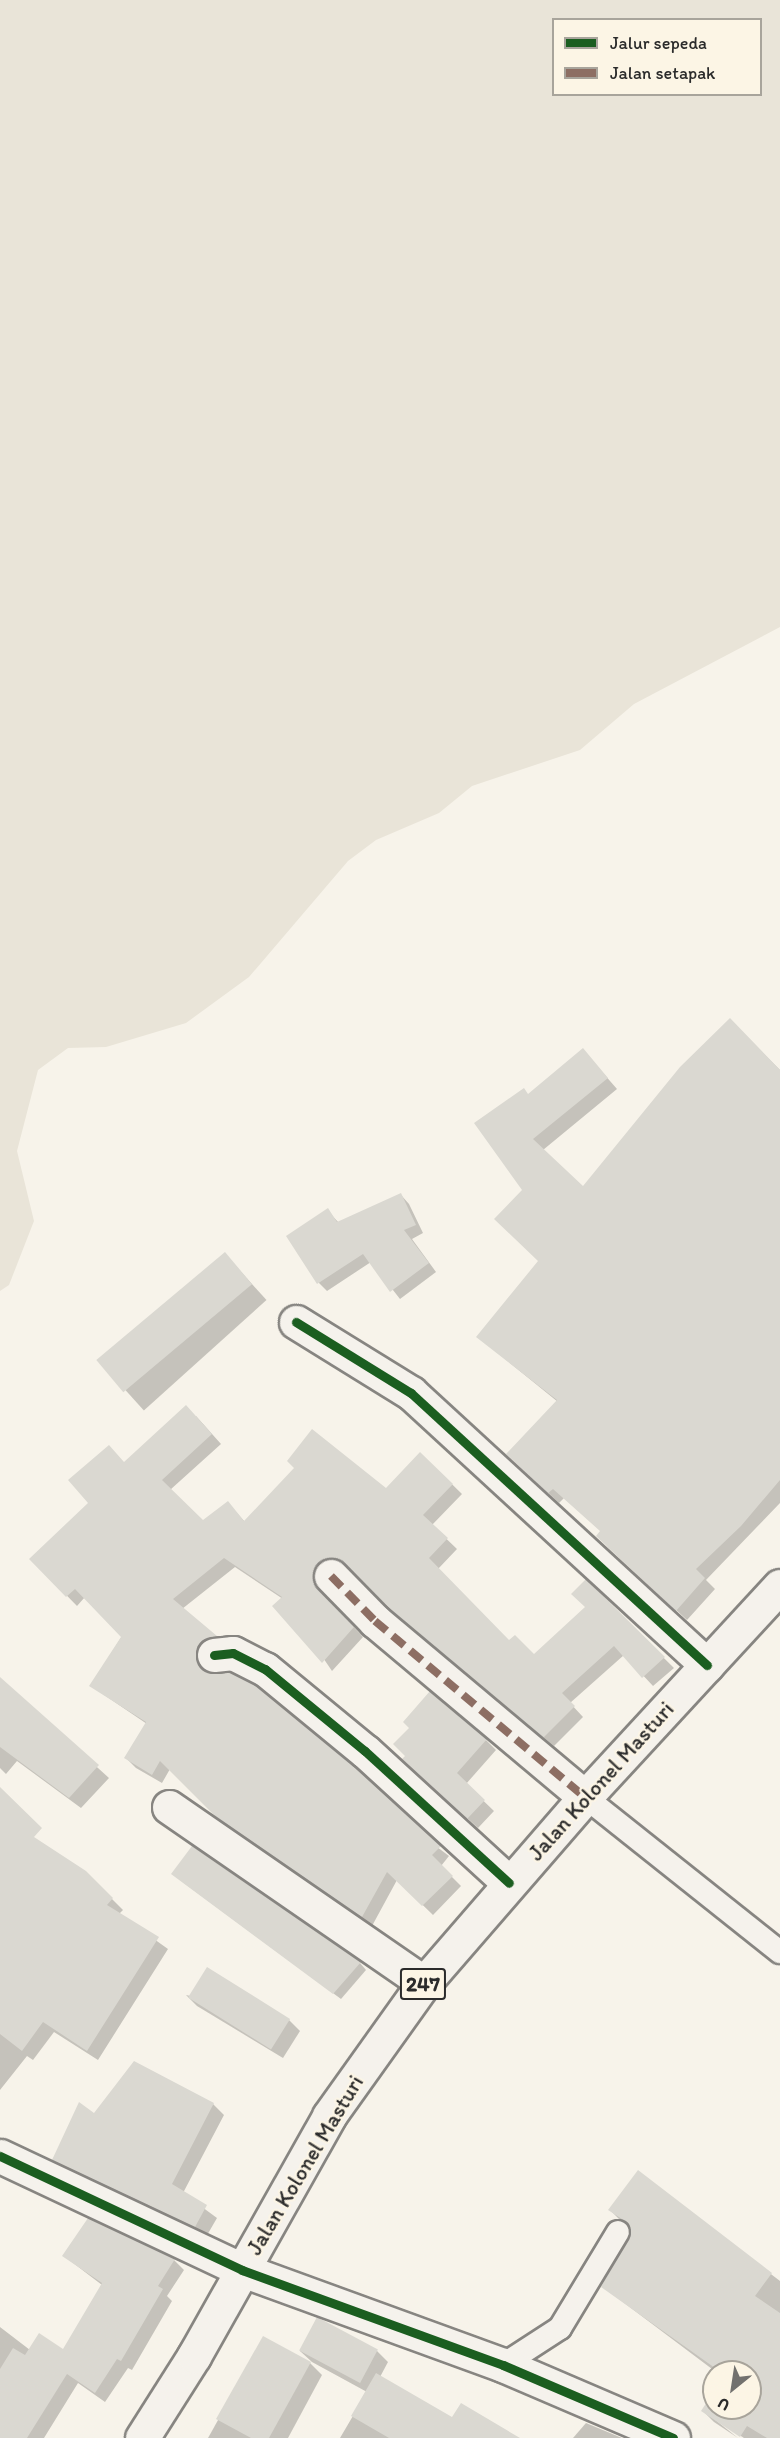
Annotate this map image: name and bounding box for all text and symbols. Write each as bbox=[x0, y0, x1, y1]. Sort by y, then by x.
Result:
legend bbox=[552, 18, 762, 96]
text: Jalur sepeda bbox=[610, 32, 707, 54]
text: Jalan setapak bbox=[610, 62, 715, 84]
street label: Jalan Kolonel Masturi bbox=[523, 1696, 679, 1866]
road number: 247 bbox=[399, 1966, 447, 2002]
street label: Jalan Kolonel Masturi bbox=[241, 2070, 369, 2260]
north arrow bbox=[702, 2360, 762, 2420]
text: U bbox=[714, 2393, 733, 2415]

